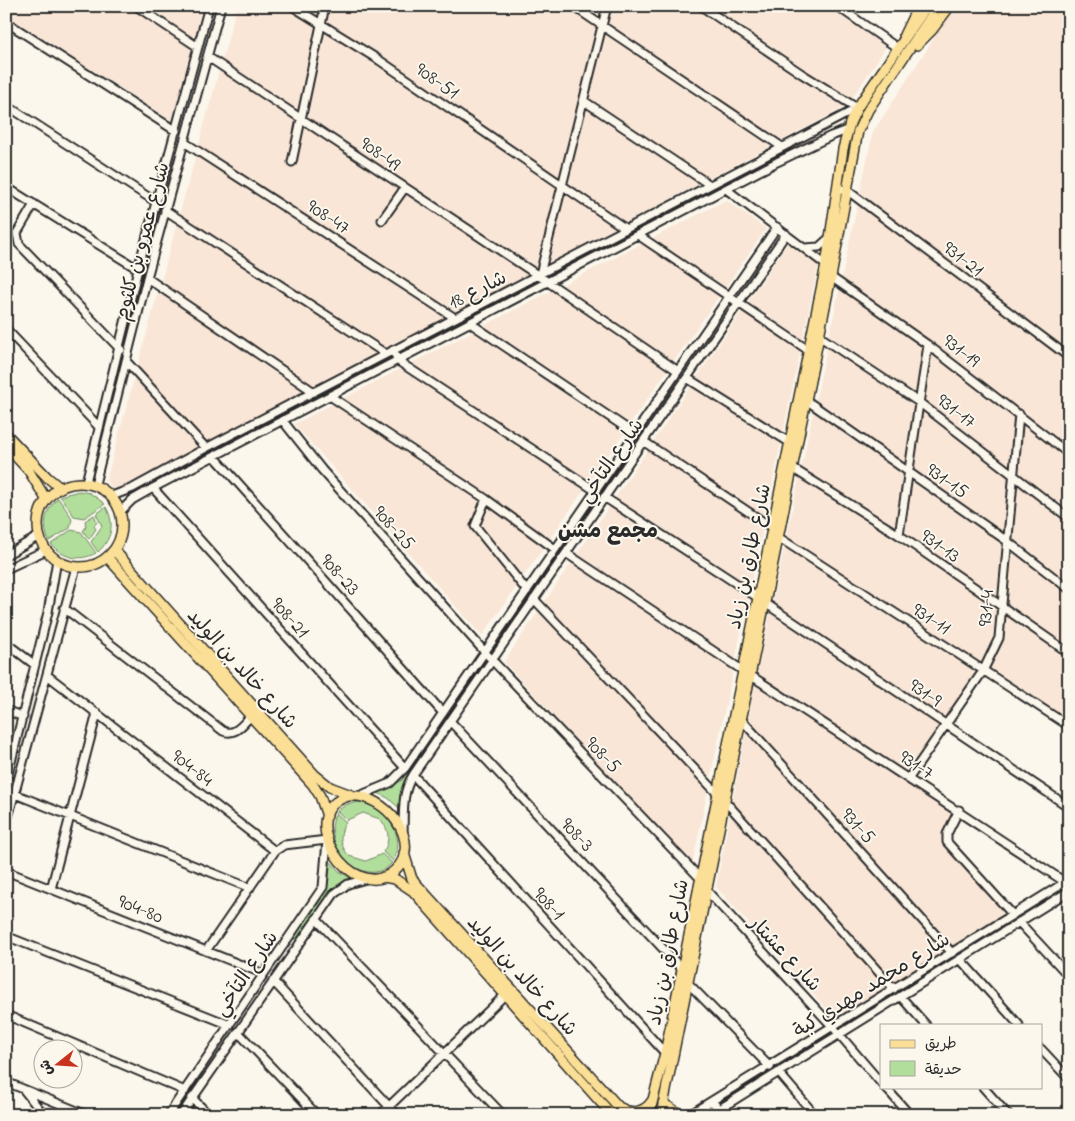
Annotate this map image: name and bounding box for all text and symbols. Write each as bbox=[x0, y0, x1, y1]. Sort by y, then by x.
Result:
street label: 908-51 bbox=[409, 57, 464, 108]
street label: 908-49 bbox=[353, 131, 406, 180]
street label: شارع عمرو بن كلثوم bbox=[108, 159, 179, 324]
street label: 908-47 bbox=[300, 193, 355, 243]
street label: 931-21 bbox=[936, 235, 989, 285]
street label: شارع 18 bbox=[444, 264, 512, 318]
street label: 931-19 bbox=[936, 328, 985, 376]
street label: 931-17 bbox=[930, 388, 981, 436]
street label: شارع التآخي bbox=[572, 413, 653, 510]
street label: 931-15 bbox=[919, 457, 974, 507]
street label: شارع طارق بن زياد bbox=[721, 481, 780, 632]
street label: 908-25 bbox=[365, 500, 421, 557]
district label: مجمع مشن bbox=[558, 517, 658, 547]
street label: 931-13 bbox=[914, 523, 965, 571]
street label: 908-23 bbox=[312, 548, 366, 603]
street label: 931-4 bbox=[972, 589, 1003, 627]
street label: 908-21 bbox=[263, 592, 315, 645]
street label: 931-11 bbox=[906, 597, 956, 643]
street label: شارع خالد بن الوليد bbox=[179, 603, 303, 736]
street label: 931-9 bbox=[902, 672, 947, 716]
street label: 908-5 bbox=[577, 731, 627, 781]
street label: 904-84 bbox=[164, 743, 219, 795]
street label: 931-7 bbox=[892, 744, 939, 788]
street label: 931-5 bbox=[833, 802, 881, 851]
street label: 908-3 bbox=[553, 812, 600, 859]
street label: شارع طارق بن زياد bbox=[641, 877, 698, 1028]
street label: 908-1 bbox=[525, 882, 571, 928]
street label: 904-80 bbox=[113, 888, 167, 933]
street label: شارع عشتار bbox=[740, 909, 827, 999]
street label: شارع خالد بن الوليد bbox=[459, 910, 583, 1043]
street label: شارع التآخي bbox=[208, 926, 287, 1024]
street label: شارع محمد مهدي كبة bbox=[788, 926, 956, 1046]
legend bbox=[880, 1024, 1042, 1088]
text: طريق bbox=[925, 1033, 957, 1055]
north arrow bbox=[32, 1038, 82, 1088]
text: ش bbox=[35, 1057, 59, 1078]
text: حديقة bbox=[925, 1059, 962, 1081]

